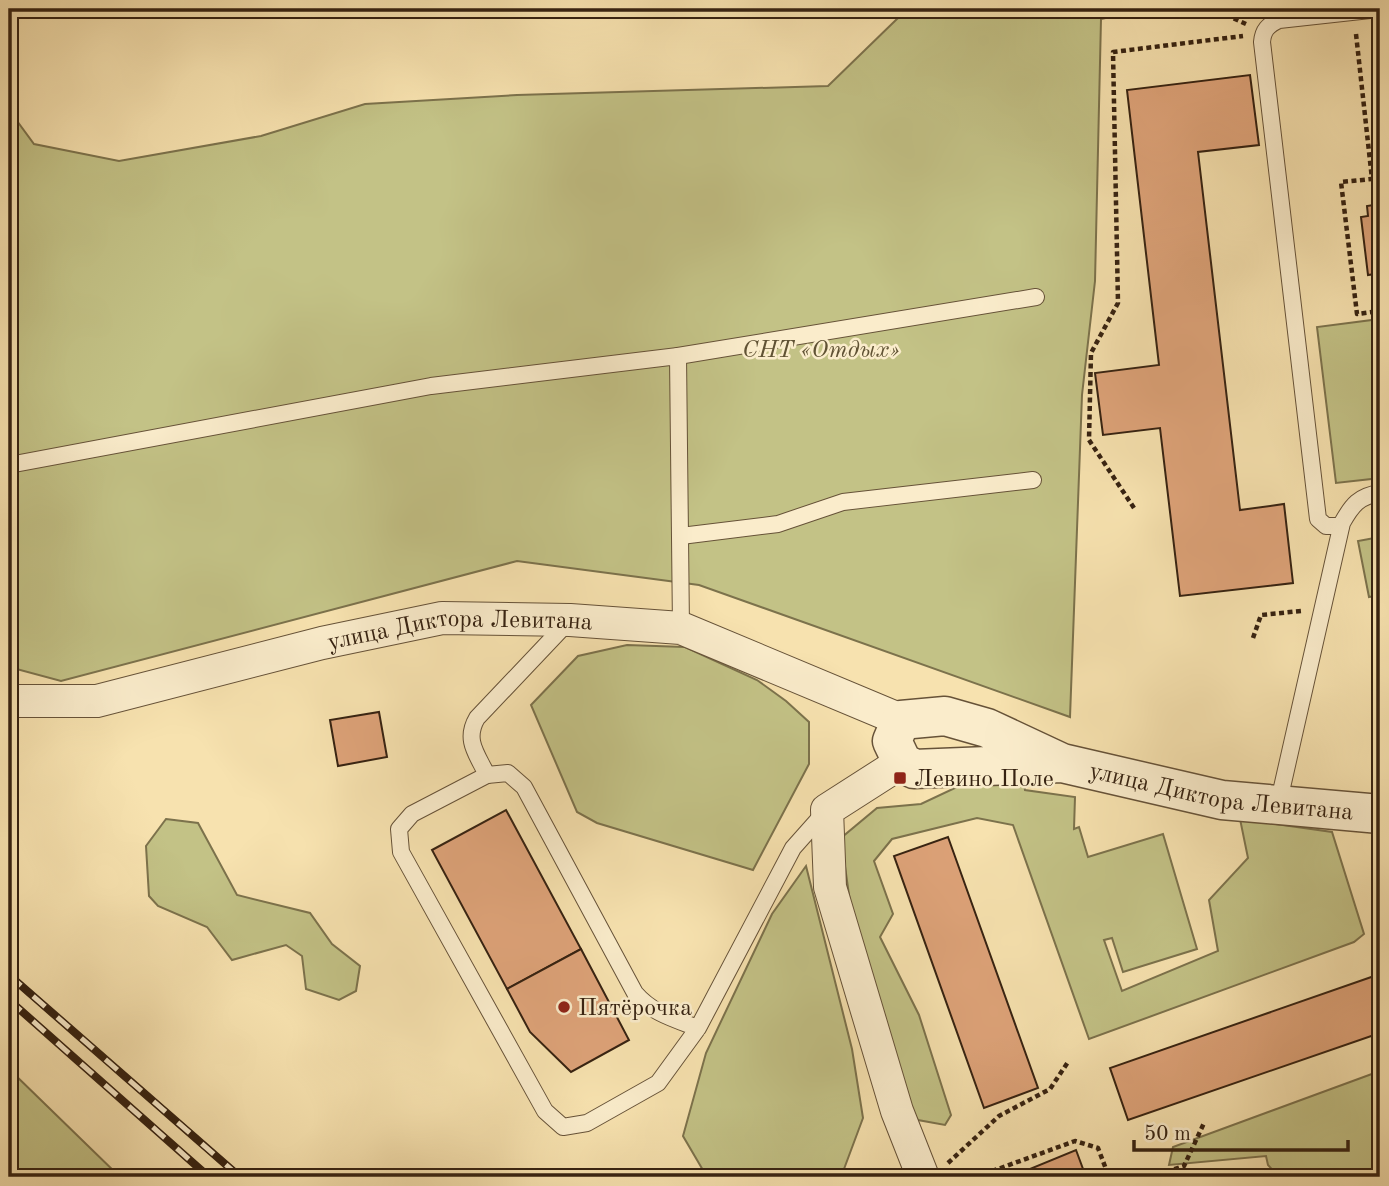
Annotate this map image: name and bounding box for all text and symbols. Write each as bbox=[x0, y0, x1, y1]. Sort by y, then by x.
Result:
park label: СНТ «Отдых» bbox=[742, 339, 900, 363]
street label: улица Диктора Левитана bbox=[326, 607, 594, 656]
street label: улица Диктора Левитана bbox=[1087, 760, 1354, 826]
place label: Левино Поле bbox=[914, 768, 1054, 792]
marker: Левино Поле bbox=[892, 770, 908, 786]
place label: Пятёрочка bbox=[578, 997, 692, 1021]
marker: Пятёрочка bbox=[556, 999, 572, 1015]
scale bar bbox=[1134, 1109, 1347, 1153]
text: 50 m bbox=[1144, 1124, 1191, 1145]

